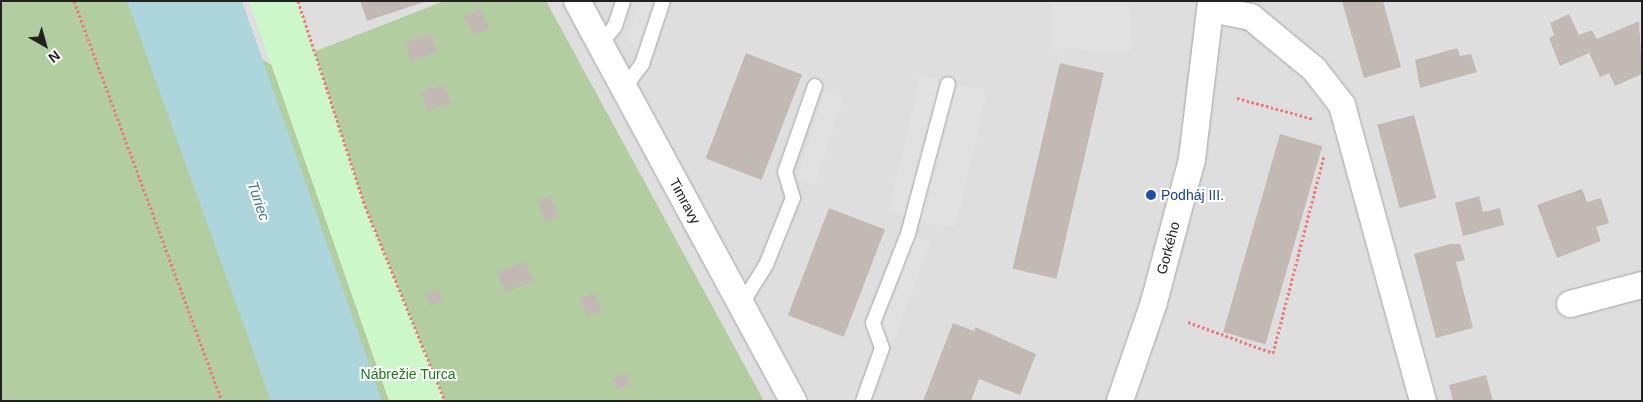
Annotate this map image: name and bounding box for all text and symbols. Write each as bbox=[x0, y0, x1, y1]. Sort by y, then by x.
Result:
north arrow bbox=[20, 20, 70, 70]
text: N bbox=[45, 47, 63, 66]
street label: Timravy bbox=[666, 175, 704, 227]
water label: Turiec bbox=[244, 179, 274, 223]
place label: Podháj III. bbox=[1161, 187, 1224, 203]
marker: Podháj III. bbox=[1145, 189, 1157, 201]
street label: Gorkého bbox=[1153, 220, 1183, 276]
park label: Nábrežie Turca bbox=[360, 366, 456, 382]

